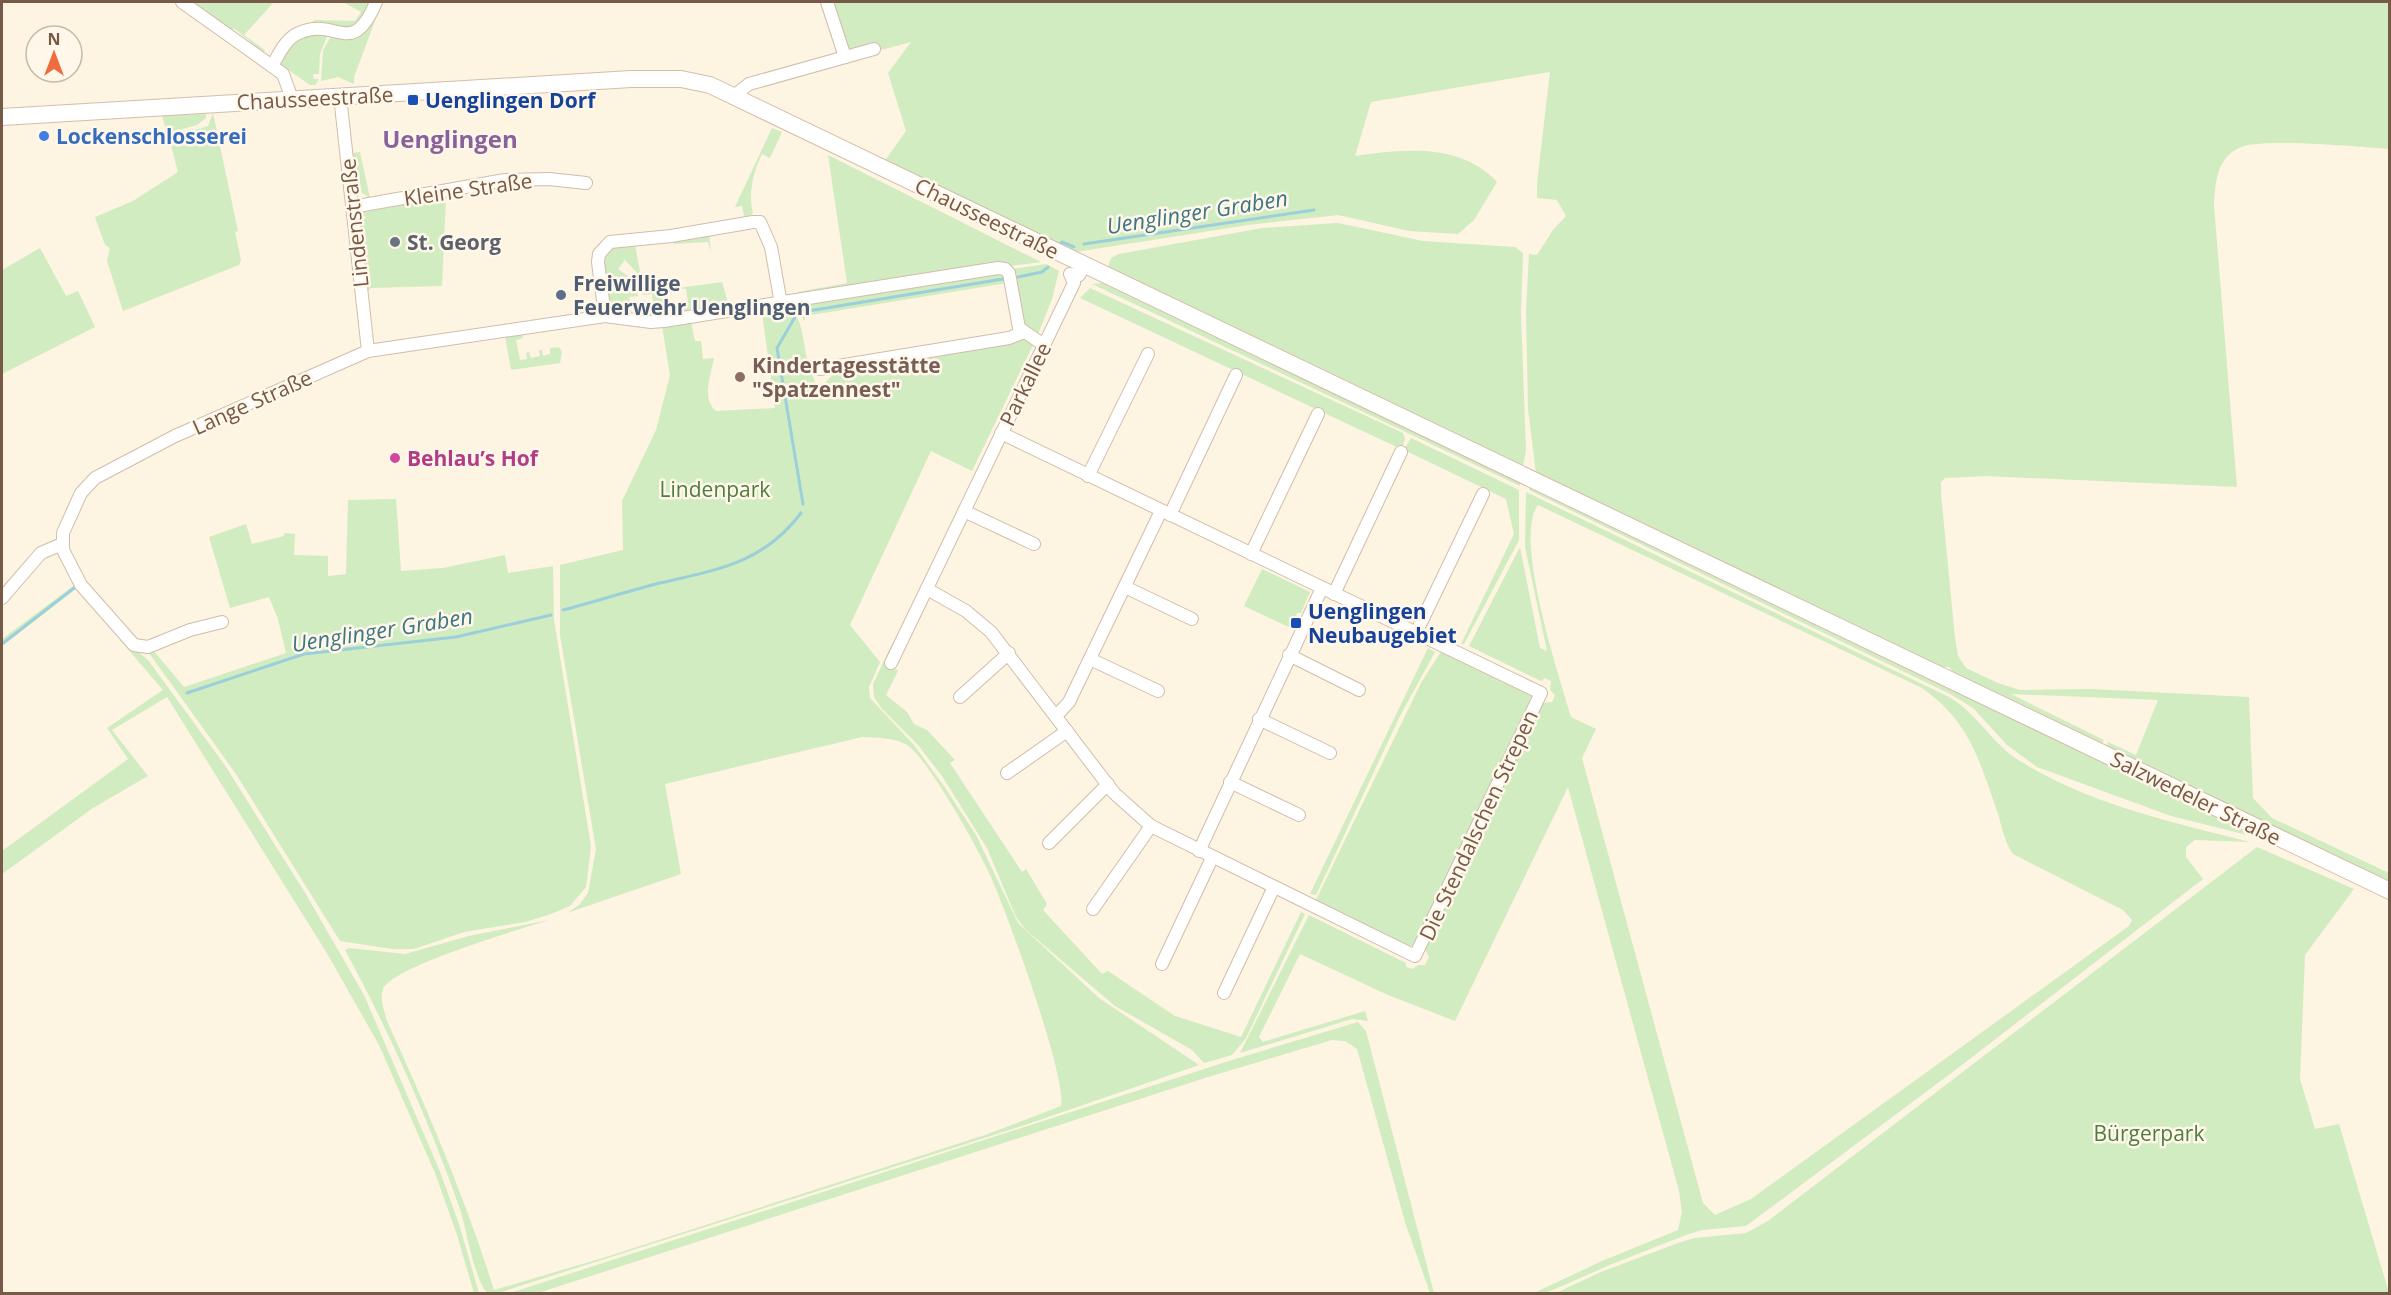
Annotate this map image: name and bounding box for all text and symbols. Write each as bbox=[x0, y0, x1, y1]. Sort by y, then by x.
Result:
north arrow bbox=[24, 24, 84, 84]
text: N bbox=[47, 28, 61, 50]
street label: Chausseestraße bbox=[236, 80, 394, 116]
place label: Uenglingen Dorf bbox=[425, 86, 597, 114]
marker: Uenglingen Dorf bbox=[406, 93, 420, 107]
place label: Lockenschlosserei bbox=[56, 122, 247, 150]
district label: Uenglingen bbox=[382, 122, 518, 155]
marker: Lockenschlosserei bbox=[37, 129, 51, 143]
street label: Lindenstraße bbox=[333, 157, 375, 289]
street label: Kleine Straße bbox=[402, 166, 534, 212]
street label: Chausseestraße bbox=[910, 171, 1064, 265]
water label: Uenglinger Graben bbox=[1104, 182, 1290, 240]
place label: St. Georg bbox=[407, 228, 501, 256]
marker: St. Georg bbox=[388, 235, 402, 249]
place label: Freiwillige Feuerwehr Uenglingen bbox=[573, 269, 811, 321]
marker: Freiwillige Feuerwehr Uenglingen bbox=[554, 288, 568, 302]
street label: Parkallee bbox=[993, 338, 1057, 430]
place label: Kindertagesstätte "Spatzennest" bbox=[752, 351, 941, 403]
street label: Lange Straße bbox=[188, 363, 316, 441]
marker: Kindertagesstätte "Spatzennest" bbox=[733, 370, 747, 384]
place label: Behlau’s Hof bbox=[407, 444, 540, 472]
marker: Behlau’s Hof bbox=[388, 451, 402, 465]
park label: Lindenpark bbox=[660, 475, 770, 503]
place label: Uenglingen Neubaugebiet bbox=[1308, 597, 1457, 649]
water label: Uenglinger Graben bbox=[289, 600, 475, 658]
marker: Uenglingen Neubaugebiet bbox=[1289, 616, 1303, 630]
street label: Die Stendalschen Strepen bbox=[1412, 705, 1544, 945]
street label: Salzwedeler Straße bbox=[2106, 745, 2286, 851]
park label: Bürgerpark bbox=[2094, 1119, 2204, 1147]

